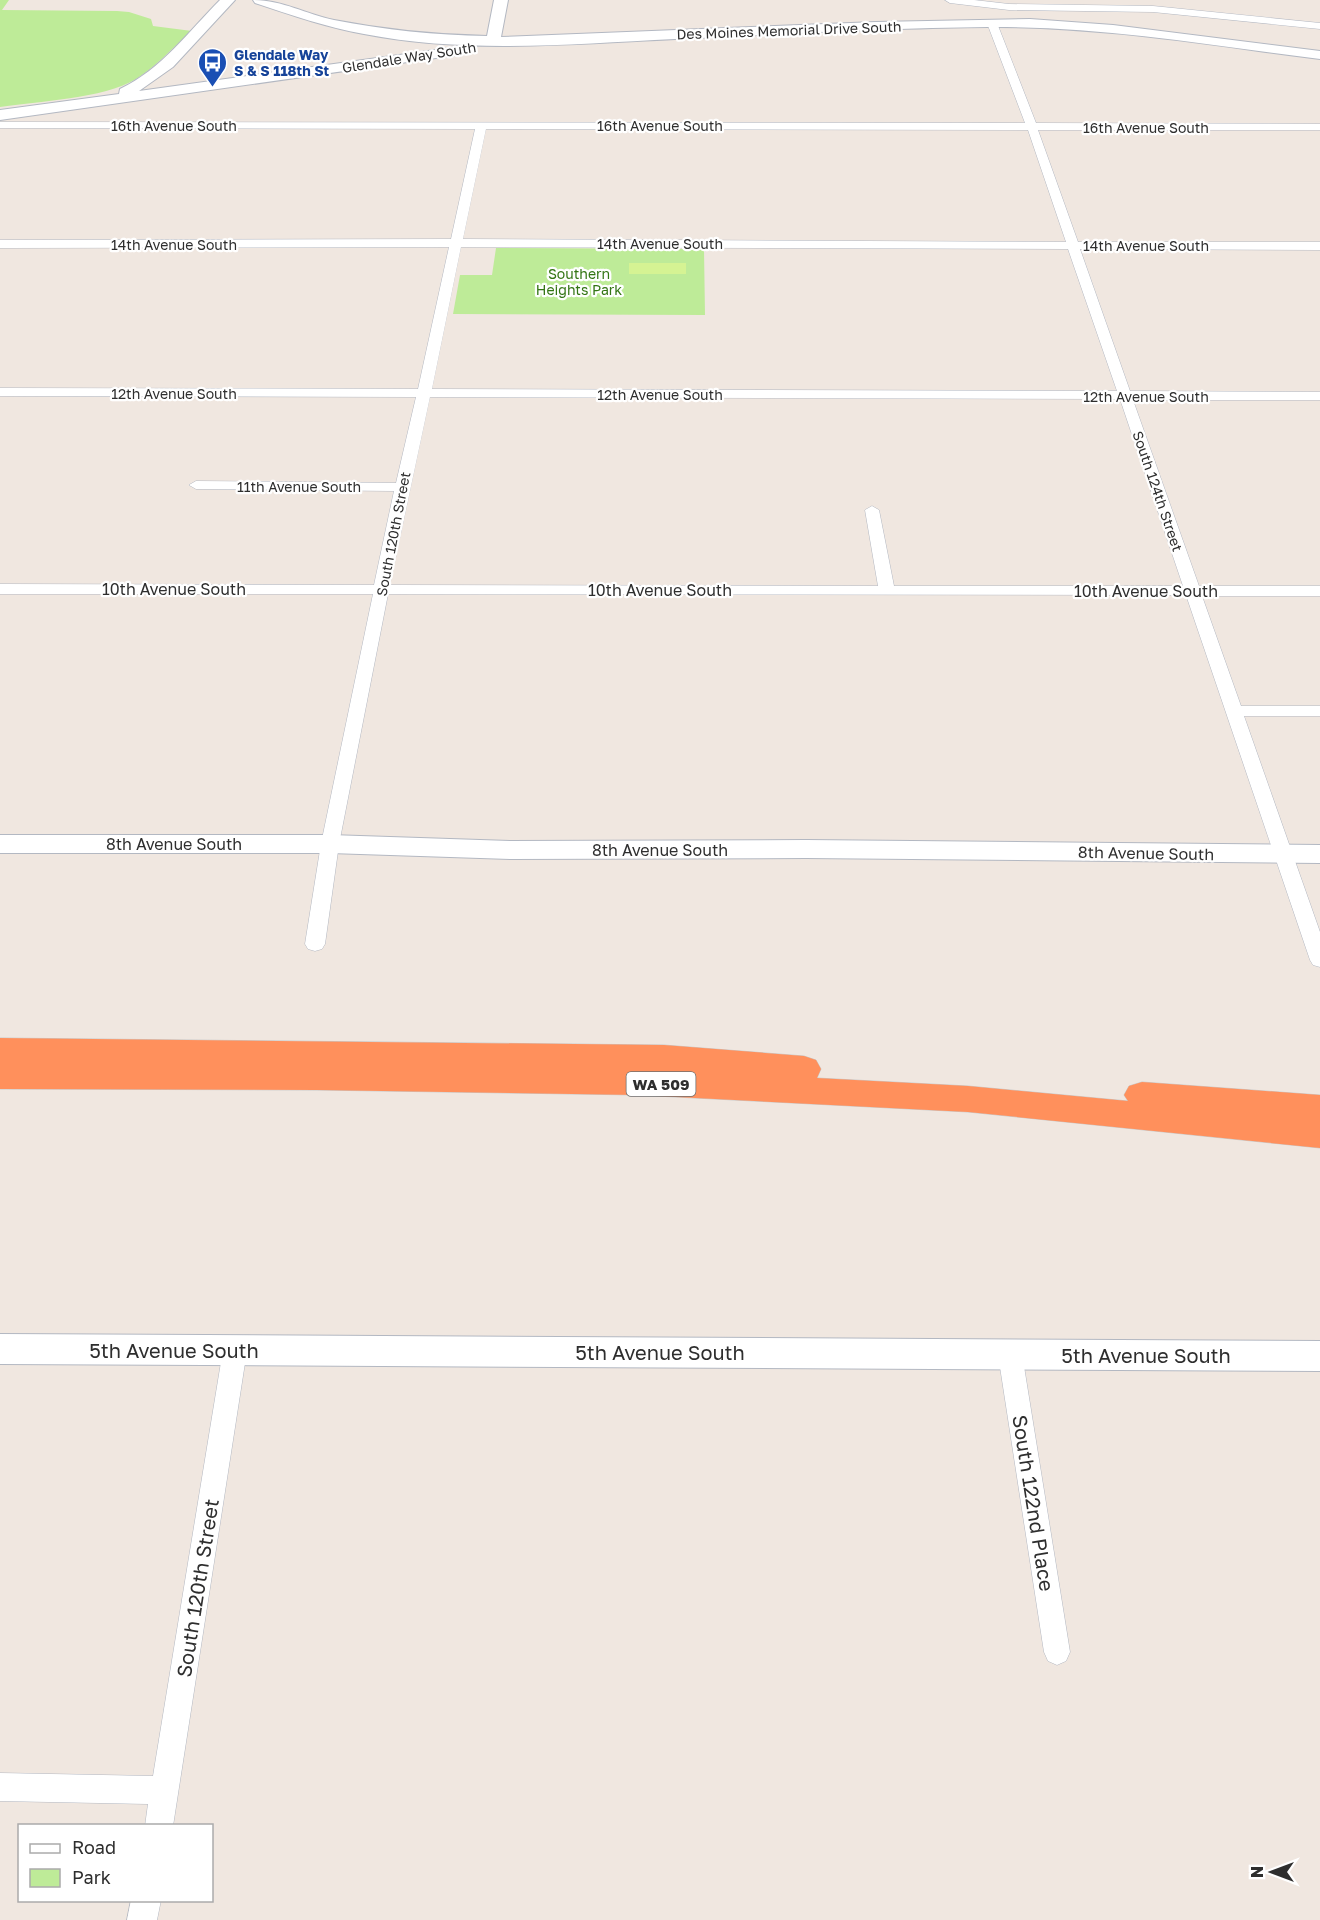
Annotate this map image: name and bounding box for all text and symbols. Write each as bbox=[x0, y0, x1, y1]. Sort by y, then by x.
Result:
street label: Des Moines Memorial Drive South bbox=[676, 18, 902, 42]
street label: Glendale Way South bbox=[341, 38, 477, 76]
bus stop icon: Glendale Way S & S 118th St bbox=[197, 46, 229, 88]
place label: Glendale Way S & S 118th St bbox=[234, 46, 329, 79]
street label: 16th Avenue South bbox=[111, 117, 237, 134]
street label: 16th Avenue South bbox=[597, 117, 723, 134]
street label: 16th Avenue South bbox=[1083, 119, 1209, 136]
street label: 14th Avenue South bbox=[597, 235, 723, 252]
street label: 14th Avenue South bbox=[111, 236, 237, 253]
street label: 14th Avenue South bbox=[1083, 237, 1209, 254]
park label: Southern Heights Park bbox=[536, 265, 622, 298]
street label: 12th Avenue South bbox=[111, 385, 237, 402]
street label: 12th Avenue South bbox=[597, 386, 723, 403]
street label: 12th Avenue South bbox=[1083, 388, 1209, 405]
street label: South 124th Street bbox=[1129, 429, 1187, 553]
street label: South 120th Street bbox=[373, 470, 413, 598]
street label: 11th Avenue South bbox=[237, 478, 361, 495]
street label: 10th Avenue South bbox=[102, 579, 246, 599]
street label: 10th Avenue South bbox=[588, 580, 732, 600]
street label: 10th Avenue South bbox=[1074, 581, 1218, 601]
street label: 8th Avenue South bbox=[106, 834, 242, 854]
street label: 8th Avenue South bbox=[592, 840, 728, 860]
street label: 8th Avenue South bbox=[1078, 842, 1214, 864]
road number: WA 509 bbox=[626, 1072, 696, 1096]
street label: 5th Avenue South bbox=[89, 1338, 259, 1362]
street label: 5th Avenue South bbox=[575, 1340, 745, 1364]
street label: 5th Avenue South bbox=[1061, 1343, 1231, 1367]
street label: South 122nd Place bbox=[1008, 1413, 1060, 1593]
street label: South 120th Street bbox=[171, 1497, 223, 1679]
legend bbox=[18, 1824, 213, 1902]
text: Road bbox=[72, 1836, 116, 1858]
north arrow bbox=[1242, 1842, 1302, 1902]
text: Park bbox=[72, 1866, 111, 1888]
text: N bbox=[1247, 1866, 1267, 1878]

